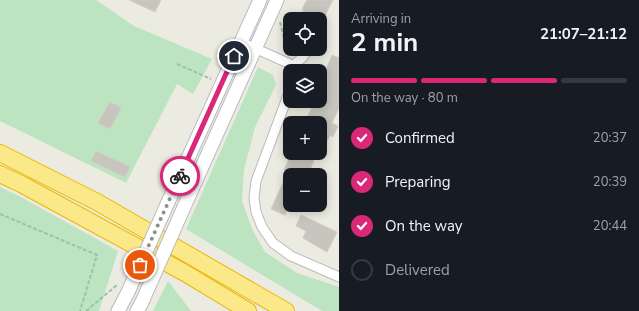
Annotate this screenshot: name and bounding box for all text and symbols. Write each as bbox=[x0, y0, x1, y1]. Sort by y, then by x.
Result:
text: Arriving in bbox=[351, 10, 411, 28]
map controls bbox=[283, 12, 327, 212]
button: locate bbox=[283, 12, 327, 56]
text: 21:07–21:12 bbox=[540, 24, 627, 44]
text: 2 min bbox=[351, 25, 418, 60]
pin bbox=[217, 39, 251, 73]
icon: home bbox=[223, 45, 245, 67]
button: layers bbox=[283, 64, 327, 108]
text: On the way · 80 m bbox=[351, 89, 458, 107]
button: + bbox=[283, 116, 327, 160]
icon: check bbox=[351, 127, 373, 149]
text: Confirmed bbox=[385, 128, 455, 148]
text: 20:37 bbox=[593, 129, 627, 147]
courier bbox=[160, 156, 200, 196]
icon: bike bbox=[169, 165, 191, 187]
button: − bbox=[283, 168, 327, 212]
icon: check bbox=[351, 171, 373, 193]
text: Preparing bbox=[385, 172, 450, 192]
text: 20:39 bbox=[593, 173, 627, 191]
icon: check bbox=[351, 215, 373, 237]
text: On the way bbox=[385, 216, 463, 236]
text: 20:44 bbox=[593, 217, 627, 235]
pin bbox=[123, 248, 157, 282]
icon: bag bbox=[129, 254, 151, 276]
text: Delivered bbox=[385, 260, 450, 280]

